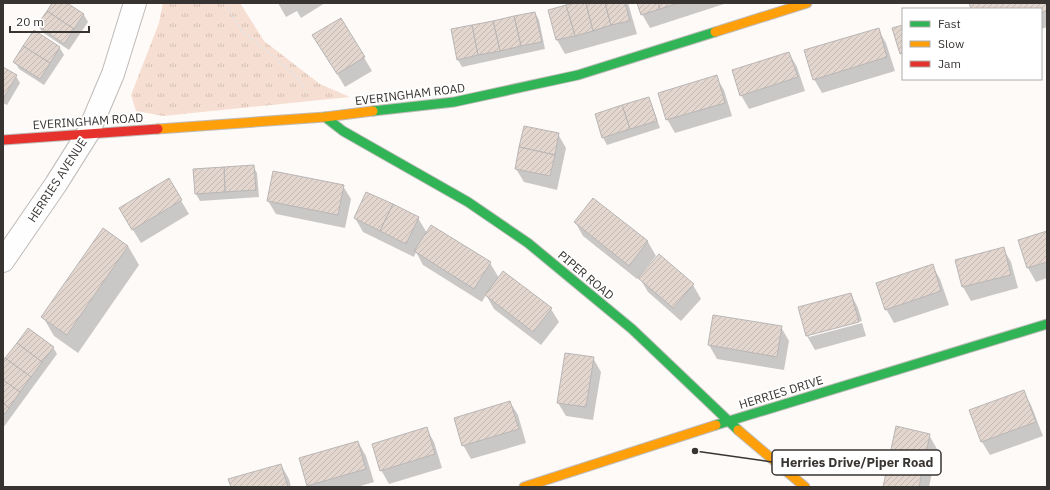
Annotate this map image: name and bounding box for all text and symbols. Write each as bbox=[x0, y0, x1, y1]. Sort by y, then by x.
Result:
scale bar bbox=[10, 8, 89, 34]
legend bbox=[902, 8, 1042, 80]
text: 20 m bbox=[16, 14, 44, 29]
text: Fast bbox=[938, 16, 961, 31]
text: Slow bbox=[938, 36, 964, 51]
text: Jam bbox=[938, 56, 961, 71]
street label: EVERINGHAM ROAD bbox=[354, 80, 466, 108]
street label: EVERINGHAM ROAD bbox=[32, 110, 144, 132]
street label: HERRIES AVENUE bbox=[24, 135, 90, 225]
street label: PIPER ROAD bbox=[555, 247, 617, 303]
street label: HERRIES DRIVE bbox=[737, 372, 825, 412]
callout: Herries Drive/Piper Road bbox=[772, 450, 941, 475]
text: Herries Drive/Piper Road bbox=[780, 454, 934, 471]

